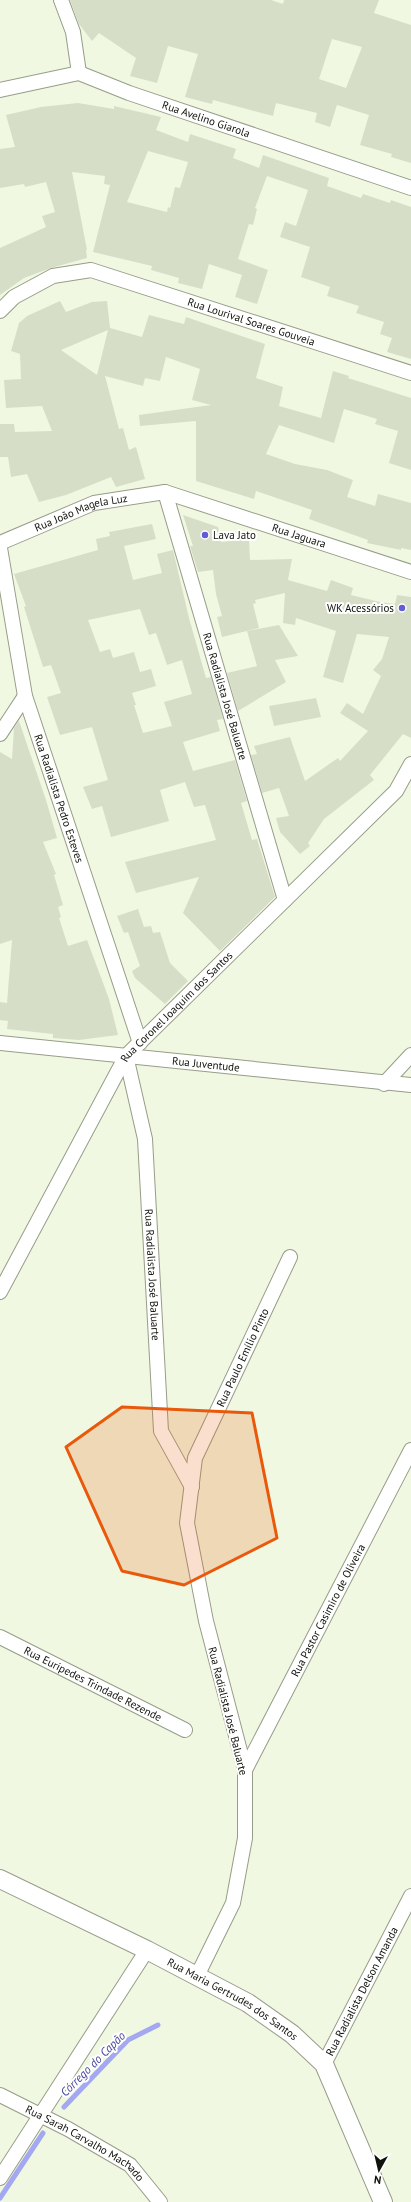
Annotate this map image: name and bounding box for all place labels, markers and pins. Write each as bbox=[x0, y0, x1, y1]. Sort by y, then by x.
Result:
place label: Lava Jato bbox=[213, 528, 256, 542]
marker: Lava Jato bbox=[200, 530, 210, 540]
place label: WK Acessórios bbox=[327, 601, 394, 615]
marker: WK Acessórios bbox=[397, 603, 407, 613]

